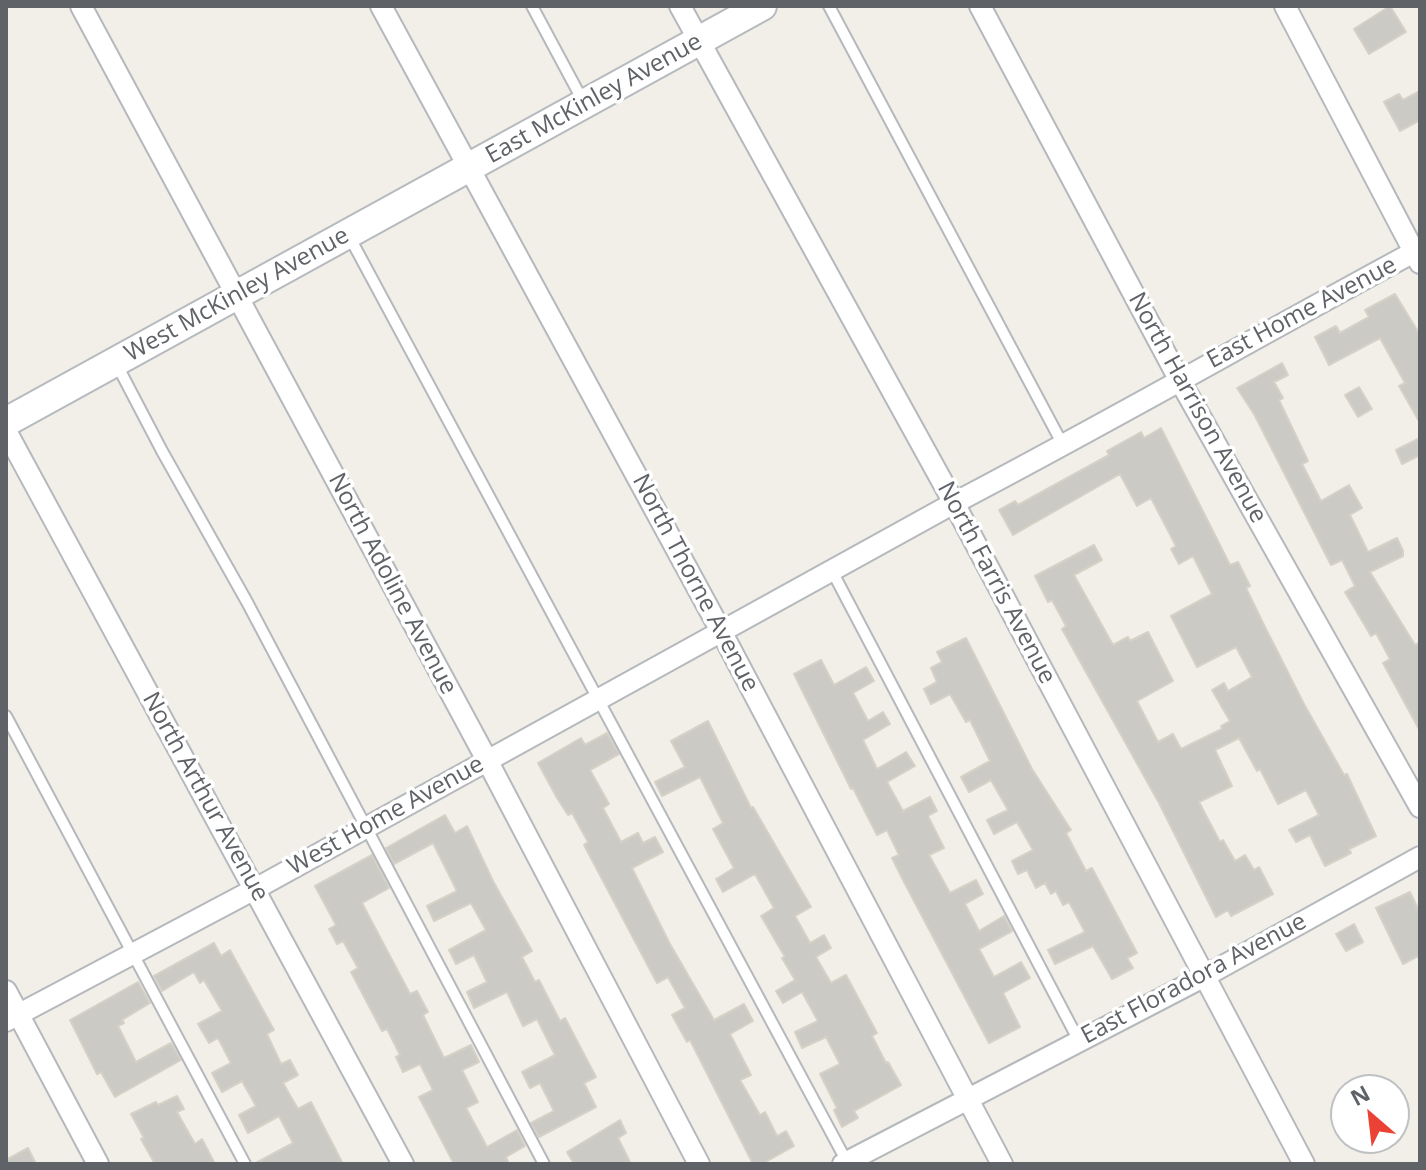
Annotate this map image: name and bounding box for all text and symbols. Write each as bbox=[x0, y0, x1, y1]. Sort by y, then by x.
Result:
street label: East McKinley Avenue bbox=[481, 28, 707, 170]
street label: West McKinley Avenue bbox=[120, 221, 354, 369]
street label: East Home Avenue bbox=[1202, 251, 1402, 375]
street label: North Harrison Avenue bbox=[1122, 288, 1272, 528]
street label: North Adoline Avenue bbox=[321, 469, 463, 699]
street label: North Thorne Avenue bbox=[625, 469, 765, 697]
street label: North Farris Avenue bbox=[931, 477, 1061, 689]
street label: North Arthur Avenue bbox=[136, 688, 274, 906]
street label: West Home Avenue bbox=[283, 750, 489, 882]
street label: East Floradora Avenue bbox=[1076, 907, 1312, 1051]
north arrow bbox=[1330, 1074, 1410, 1154]
text: N bbox=[1345, 1077, 1375, 1112]

